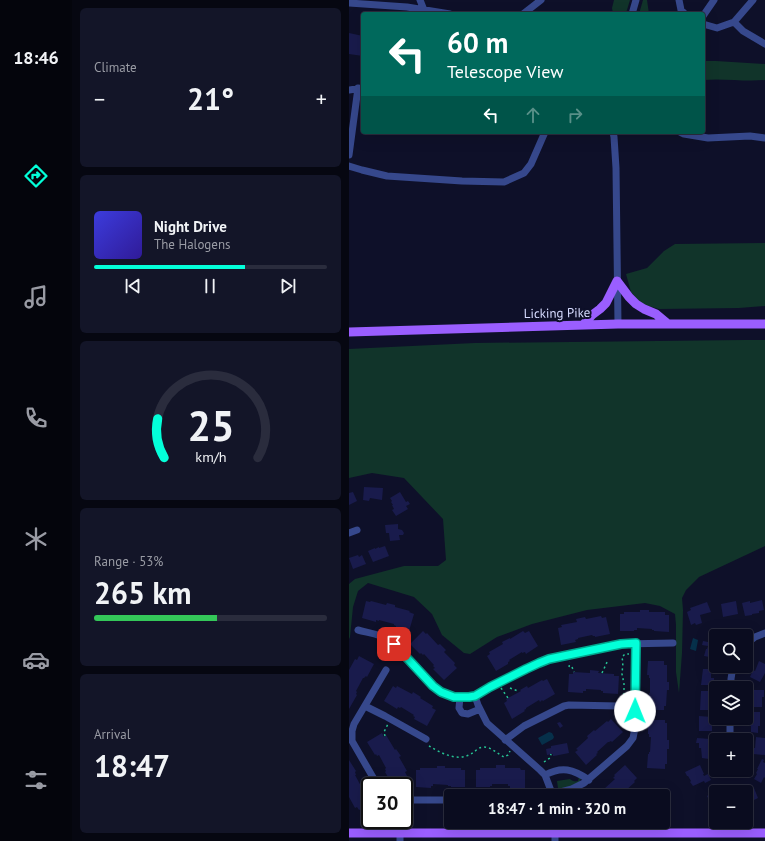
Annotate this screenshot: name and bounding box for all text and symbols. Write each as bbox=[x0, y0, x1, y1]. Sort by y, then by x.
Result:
text: 60 m bbox=[447, 24, 508, 61]
icon: left bbox=[381, 28, 433, 80]
text: 18:46 bbox=[13, 46, 59, 69]
text: Climate bbox=[94, 59, 137, 76]
text: Telescope View bbox=[447, 60, 564, 83]
text: 21° bbox=[187, 79, 234, 118]
text: − bbox=[94, 85, 105, 113]
text: + bbox=[316, 85, 327, 113]
icon: left bbox=[480, 104, 502, 126]
icon: ahead bbox=[522, 104, 544, 126]
icon: right bbox=[564, 104, 586, 126]
icon: directions bbox=[22, 162, 50, 190]
text: Night Drive bbox=[154, 217, 227, 236]
text: The Halogens bbox=[154, 236, 231, 253]
icon: previous bbox=[122, 275, 144, 297]
icon: pause bbox=[199, 275, 221, 297]
icon: next bbox=[277, 275, 299, 297]
icon: music bbox=[22, 283, 50, 311]
street label: Licking Pike bbox=[523, 304, 591, 322]
text: 25 bbox=[187, 399, 234, 452]
icon: phone bbox=[22, 404, 50, 432]
text: km/h bbox=[195, 447, 226, 466]
icon: climate bbox=[22, 525, 50, 553]
text: Range · 53% bbox=[94, 553, 163, 570]
text: 265 km bbox=[94, 573, 192, 612]
pin bbox=[377, 627, 411, 661]
map controls bbox=[709, 629, 753, 829]
button: search bbox=[709, 629, 753, 673]
icon: arrive bbox=[383, 633, 405, 655]
icon: car bbox=[22, 646, 50, 674]
button: layers bbox=[709, 681, 753, 725]
position arrow bbox=[614, 690, 656, 732]
text: Arrival bbox=[94, 726, 130, 743]
button: + bbox=[709, 733, 753, 777]
text: 18:47 bbox=[94, 746, 170, 785]
icon: filters bbox=[22, 766, 50, 794]
speed limit sign: 30 bbox=[361, 777, 413, 829]
button: − bbox=[709, 785, 753, 829]
text: 18:47 · 1 min · 320 m bbox=[488, 799, 626, 818]

